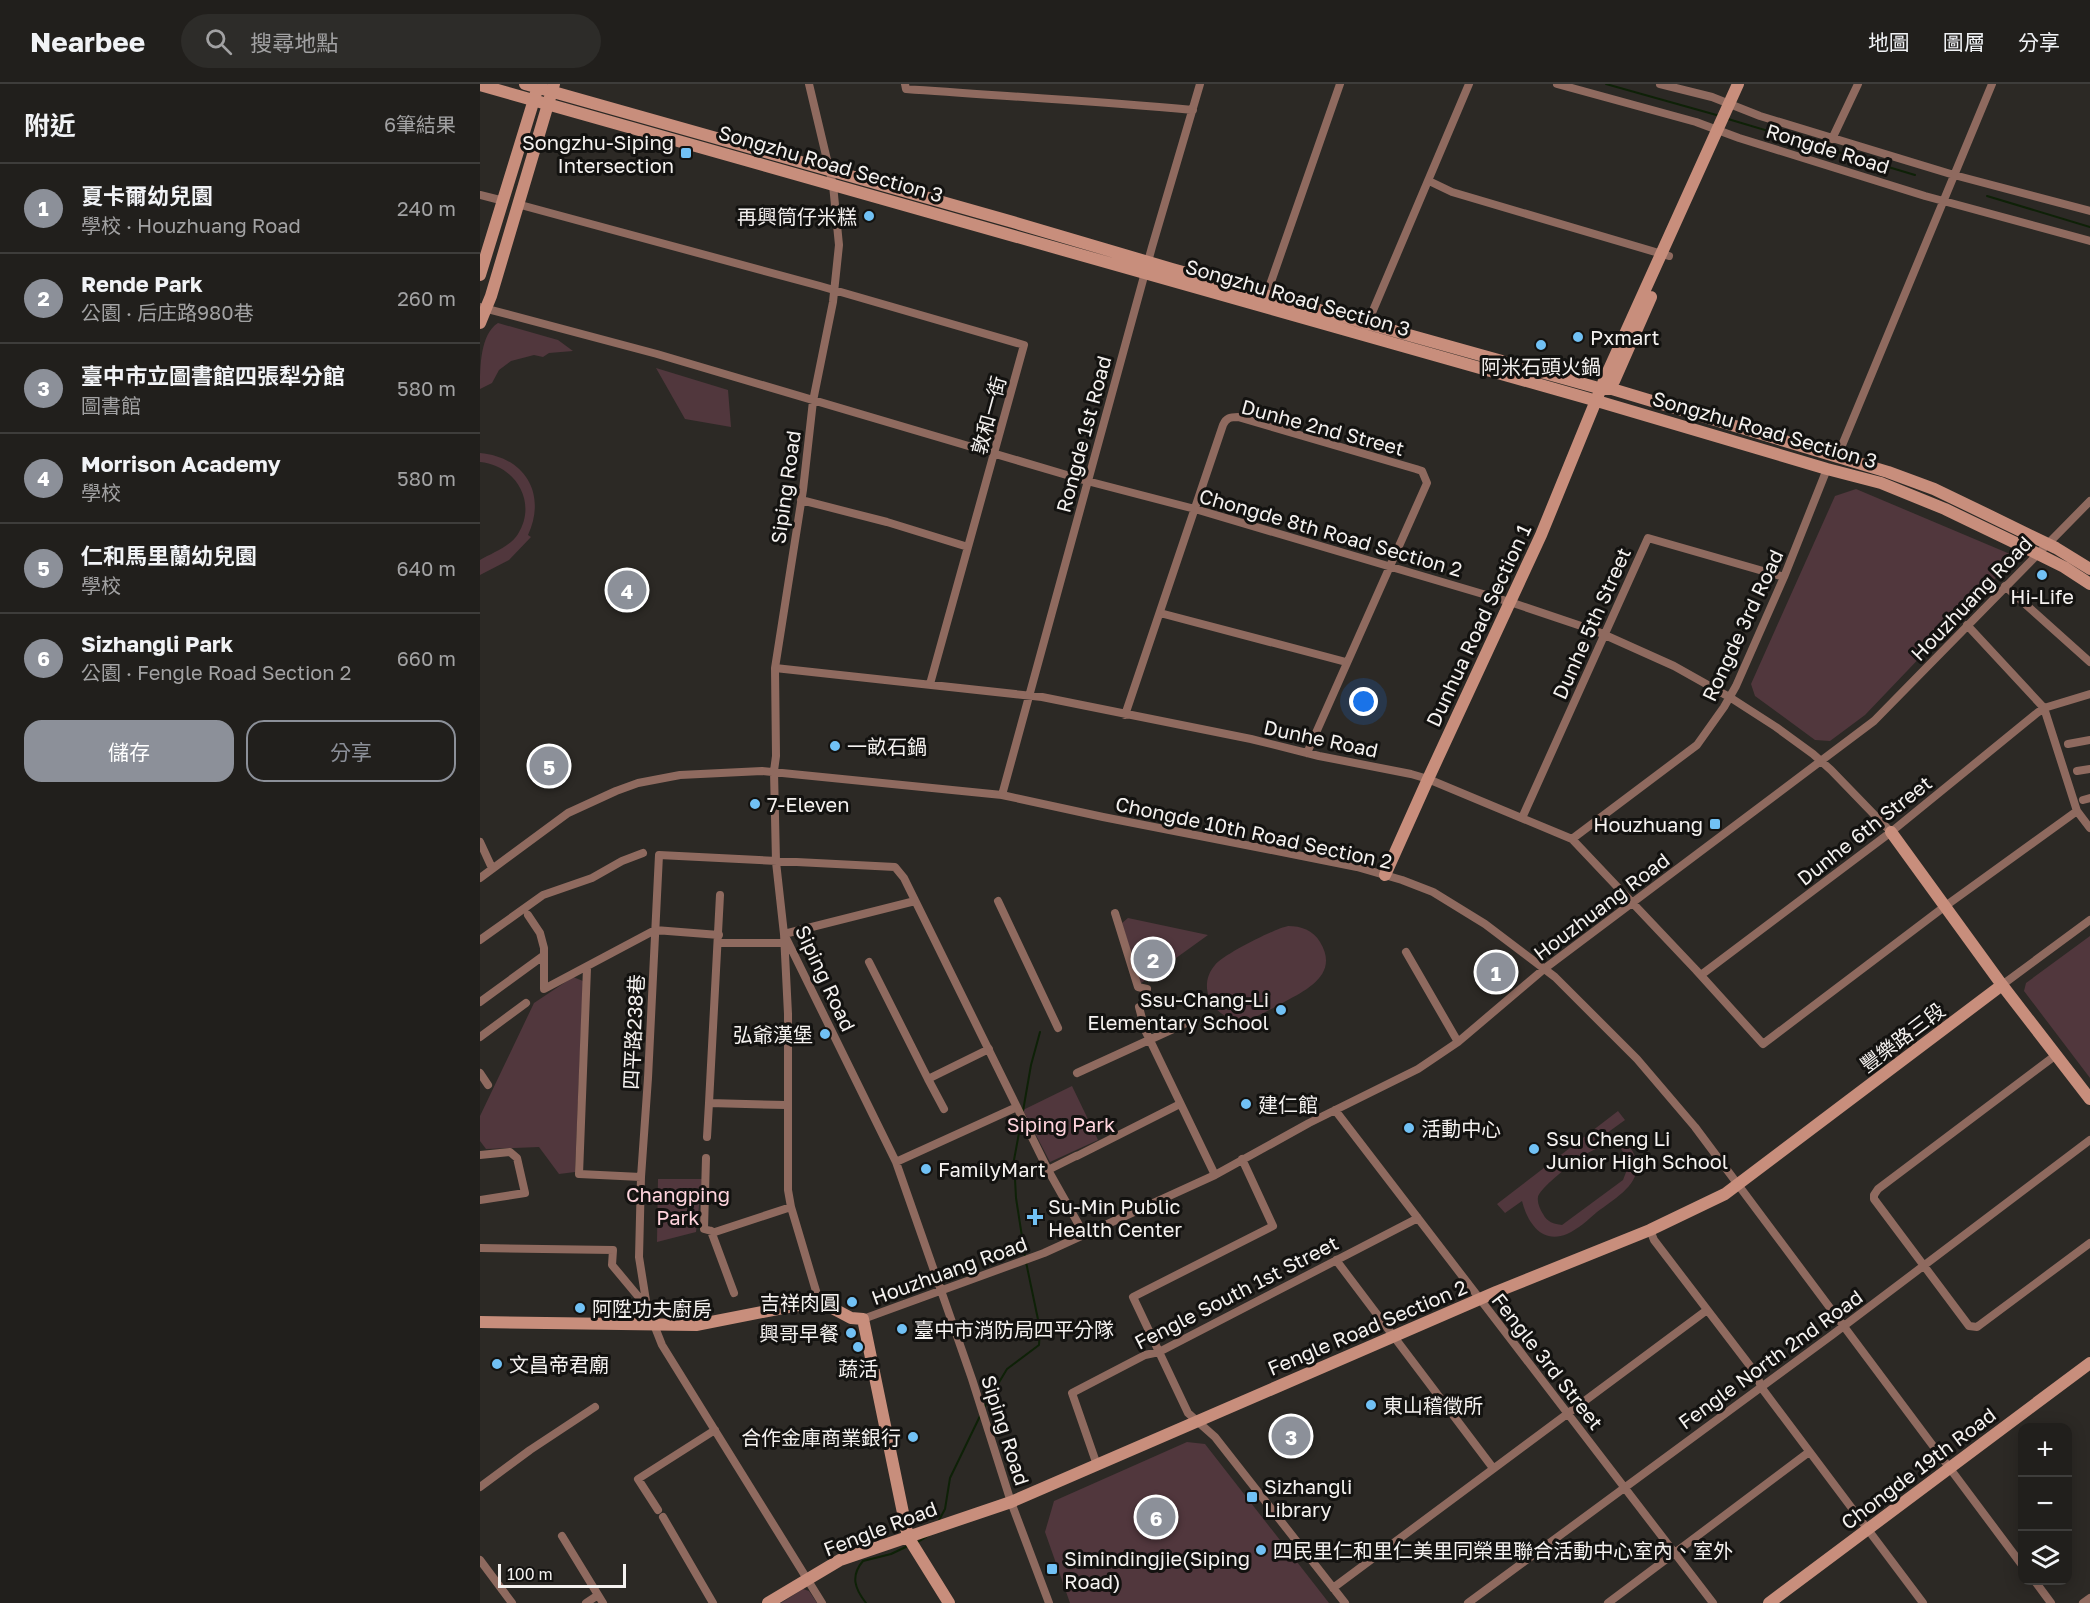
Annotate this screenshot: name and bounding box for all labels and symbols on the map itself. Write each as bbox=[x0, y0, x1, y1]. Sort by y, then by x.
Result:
street label: Rongde Road bbox=[1763, 118, 1893, 178]
street label: Songzhu Road Section 3 bbox=[716, 119, 946, 207]
place label: Songzhu-Siping Intersection bbox=[522, 130, 674, 177]
marker: Songzhu-Siping Intersection bbox=[679, 146, 693, 160]
place label: 再興筒仔米糕 bbox=[737, 204, 857, 228]
marker: 再興筒仔米糕 bbox=[862, 209, 876, 223]
street label: Songzhu Road Section 3 bbox=[1183, 253, 1413, 341]
place label: Pxmart bbox=[1590, 325, 1660, 349]
marker: Pxmart bbox=[1571, 330, 1585, 344]
marker: 阿米石頭火鍋 bbox=[1534, 338, 1548, 352]
street label: Rongde 1st Road bbox=[1051, 353, 1115, 515]
place label: 阿米石頭火鍋 bbox=[1481, 354, 1601, 378]
street label: 敦和一街 bbox=[966, 373, 1010, 457]
street label: Songzhu Road Section 3 bbox=[1650, 385, 1880, 473]
street label: Dunhe 2nd Street bbox=[1239, 394, 1407, 460]
street label: Siping Road bbox=[765, 429, 805, 545]
street label: Chongde 8th Road Section 2 bbox=[1197, 483, 1465, 581]
street label: Dunhua Road Section 1 bbox=[1420, 520, 1536, 730]
street label: Houzhuang Road bbox=[1905, 531, 2037, 665]
street label: Dunhe 5th Street bbox=[1547, 543, 1635, 703]
street label: Rongde 3rd Road bbox=[1696, 545, 1788, 705]
pin: 4 bbox=[608, 568, 646, 612]
marker: Hi-Life bbox=[2035, 568, 2049, 582]
place label: Hi-Life bbox=[2010, 584, 2074, 608]
your location bbox=[1349, 687, 1378, 716]
street label: Dunhe Road bbox=[1262, 714, 1380, 762]
place label: 一畝石鍋 bbox=[847, 734, 927, 758]
marker: 一畝石鍋 bbox=[828, 739, 842, 753]
pin: 5 bbox=[530, 744, 568, 788]
street label: Dunhe 6th Street bbox=[1792, 770, 1936, 890]
street label: Chongde 10th Road Section 2 bbox=[1113, 791, 1395, 873]
place label: 7-Eleven bbox=[767, 792, 850, 816]
marker: 7-Eleven bbox=[748, 797, 762, 811]
place label: Houzhuang bbox=[1593, 812, 1703, 836]
marker: Houzhuang bbox=[1708, 817, 1722, 831]
street label: Houzhuang Road bbox=[1528, 847, 1674, 965]
street label: Siping Road bbox=[791, 921, 861, 1035]
pin: 2 bbox=[1134, 936, 1172, 982]
pin: 1 bbox=[1476, 950, 1516, 994]
street label: 四平路238巷 bbox=[618, 974, 648, 1090]
place label: Ssu-Chang-Li Elementary School bbox=[1087, 987, 1269, 1034]
street label: 豐樂路三段 bbox=[1855, 997, 1949, 1077]
marker: Ssu-Chang-Li Elementary School bbox=[1274, 1003, 1288, 1017]
place label: 弘爺漢堡 bbox=[733, 1022, 813, 1046]
marker: 弘爺漢堡 bbox=[818, 1027, 832, 1041]
place label: 建仁館 bbox=[1258, 1092, 1318, 1116]
marker: 建仁館 bbox=[1239, 1097, 1253, 1111]
park label: Siping Park bbox=[1007, 1112, 1115, 1136]
place label: 活動中心 bbox=[1421, 1116, 1501, 1140]
marker: 活動中心 bbox=[1402, 1121, 1416, 1135]
place label: Ssu Cheng Li Junior High School bbox=[1546, 1126, 1728, 1173]
marker: Ssu Cheng Li Junior High School bbox=[1527, 1142, 1541, 1156]
place label: FamilyMart bbox=[938, 1157, 1046, 1181]
marker: FamilyMart bbox=[919, 1162, 933, 1176]
park label: Changping Park bbox=[626, 1182, 730, 1229]
place label: Su-Min Public Health Center bbox=[1048, 1194, 1182, 1241]
marker: Su-Min Public Health Center bbox=[1026, 1208, 1044, 1226]
street label: Fengle South 1st Street bbox=[1130, 1230, 1342, 1354]
street label: Houzhuang Road bbox=[868, 1231, 1030, 1309]
street label: Fengle Road Section 2 bbox=[1264, 1274, 1470, 1380]
street label: Fengle North 2nd Road bbox=[1673, 1284, 1867, 1434]
street label: Fengle 3rd Street bbox=[1487, 1288, 1609, 1434]
place label: 吉祥肉圓 bbox=[760, 1290, 840, 1314]
marker: 吉祥肉圓 bbox=[845, 1295, 859, 1309]
place label: 阿陞功夫廚房 bbox=[592, 1296, 712, 1320]
marker: 阿陞功夫廚房 bbox=[573, 1301, 587, 1315]
place label: 臺中市消防局四平分隊 bbox=[914, 1317, 1114, 1341]
place label: 興哥早餐 bbox=[759, 1321, 839, 1345]
marker: 臺中市消防局四平分隊 bbox=[895, 1322, 909, 1336]
marker: 興哥早餐 bbox=[844, 1326, 858, 1340]
marker: 蔬活 bbox=[851, 1340, 865, 1354]
place label: 文昌帝君廟 bbox=[509, 1352, 609, 1376]
place label: 蔬活 bbox=[838, 1356, 878, 1380]
marker: 文昌帝君廟 bbox=[490, 1357, 504, 1371]
street label: Siping Road bbox=[977, 1372, 1035, 1488]
place label: 東山稽徵所 bbox=[1383, 1393, 1483, 1417]
marker: 東山稽徵所 bbox=[1364, 1398, 1378, 1412]
street label: Chongde 19th Road bbox=[1836, 1402, 2000, 1534]
pin: 3 bbox=[1272, 1414, 1310, 1458]
place label: 合作金庫商業銀行 bbox=[741, 1425, 901, 1449]
marker: 合作金庫商業銀行 bbox=[906, 1430, 920, 1444]
place label: Sizhangli Library bbox=[1264, 1474, 1352, 1521]
marker: Sizhangli Library bbox=[1245, 1490, 1259, 1504]
pin: 6 bbox=[1136, 1494, 1176, 1540]
street label: Fengle Road bbox=[820, 1495, 940, 1561]
place label: 四民里仁和里仁美里同榮里聯合活動中心室內、室外 bbox=[1273, 1538, 1733, 1562]
marker: 四民里仁和里仁美里同榮里聯合活動中心室內、室外 bbox=[1254, 1543, 1268, 1557]
place label: Simindingjie(Siping Road) bbox=[1064, 1546, 1250, 1593]
scale bar bbox=[498, 1561, 626, 1588]
marker: Simindingjie(Siping Road) bbox=[1045, 1562, 1059, 1576]

